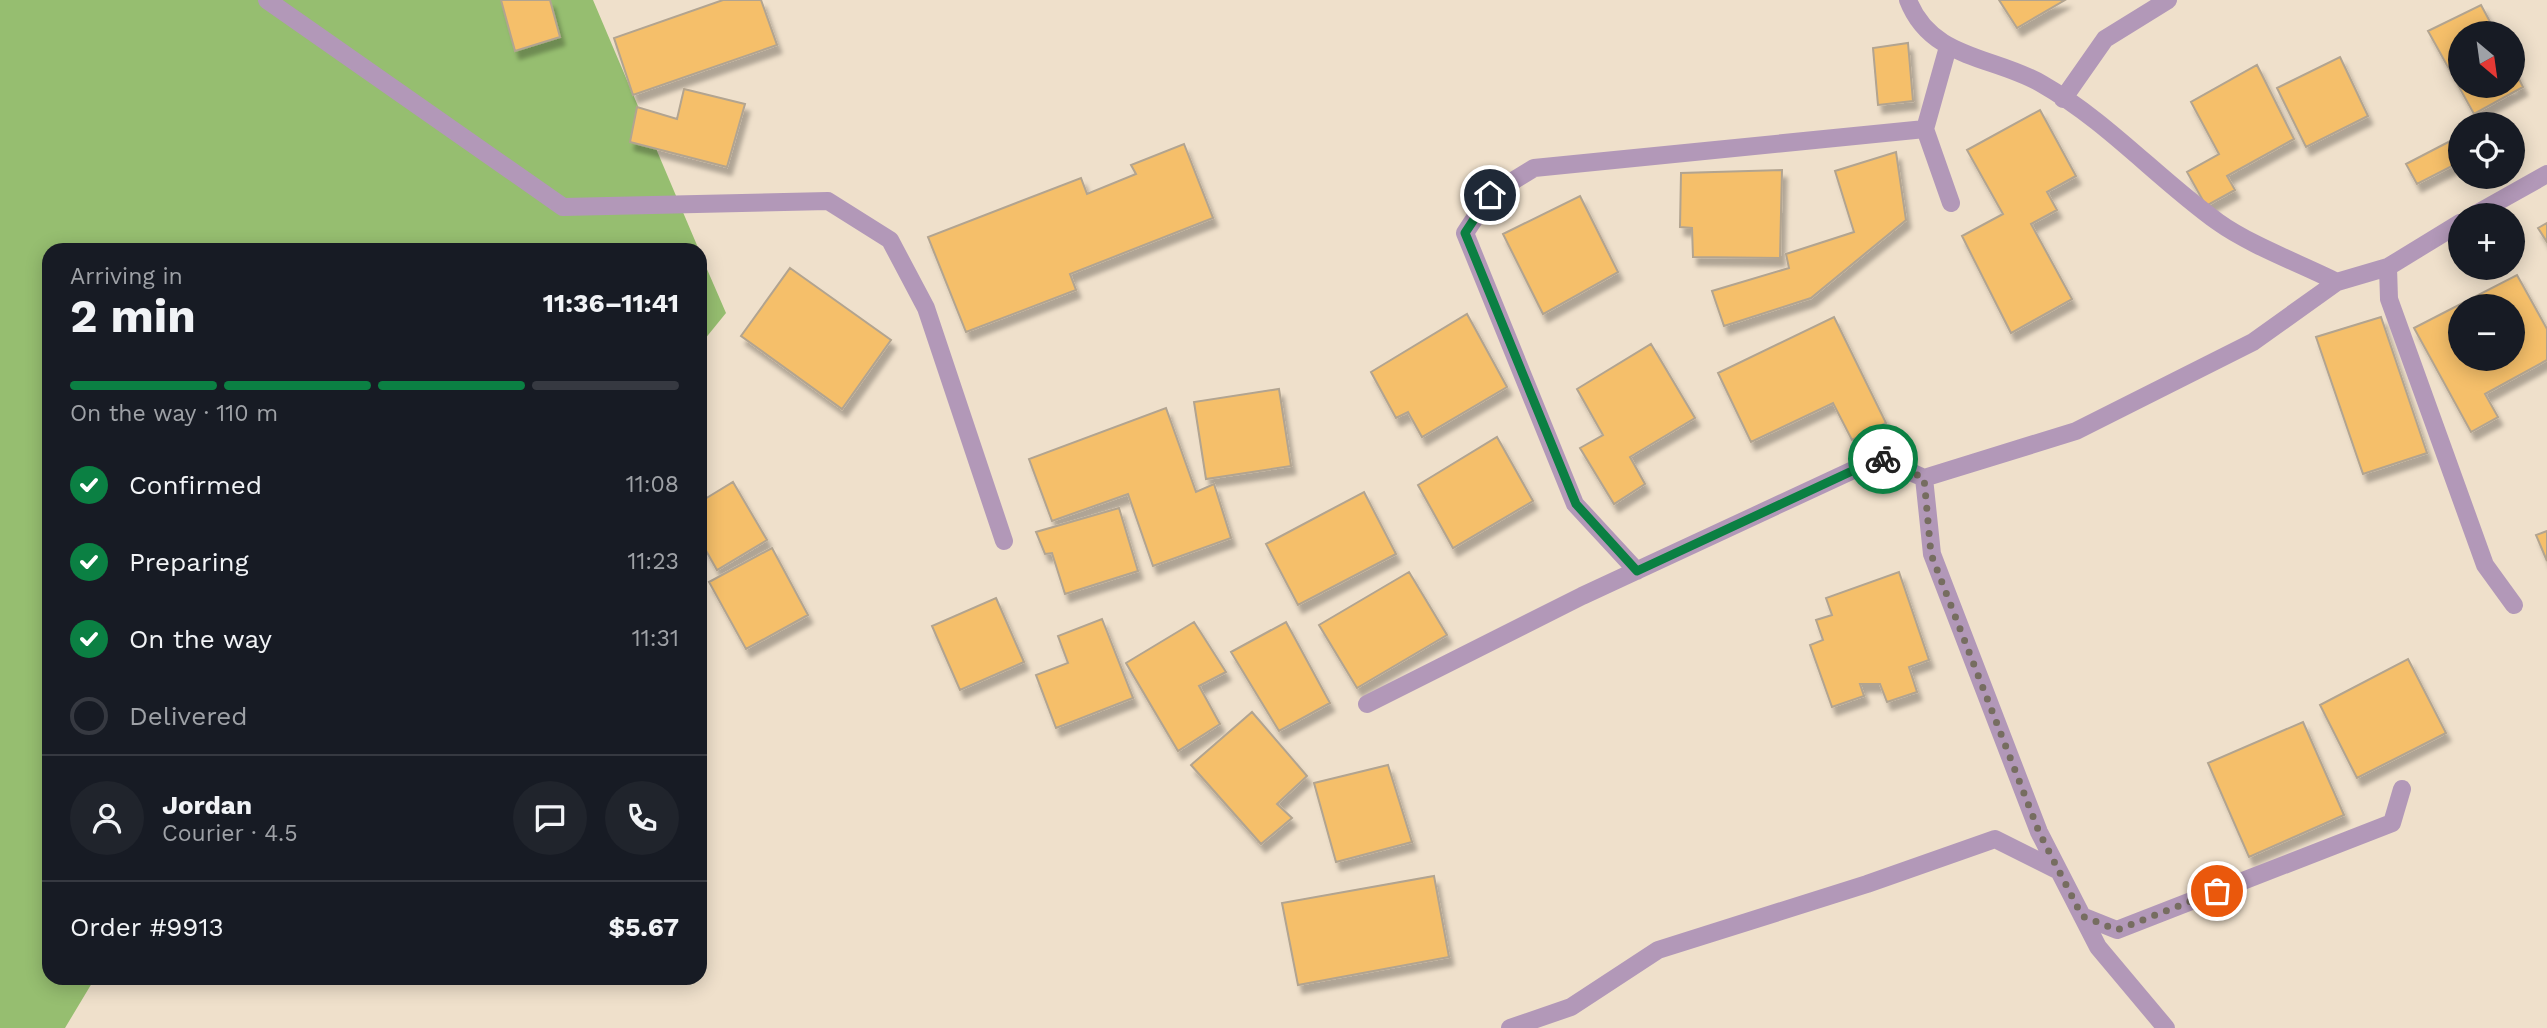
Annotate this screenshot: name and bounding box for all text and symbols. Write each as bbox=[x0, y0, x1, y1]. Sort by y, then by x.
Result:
north arrow bbox=[2448, 21, 2525, 98]
map controls bbox=[2448, 21, 2525, 371]
button: locate bbox=[2448, 112, 2525, 189]
pin bbox=[1460, 165, 1520, 225]
icon: home bbox=[1471, 176, 1509, 214]
button: + bbox=[2448, 203, 2525, 280]
text: Arriving in bbox=[70, 263, 183, 290]
text: 11:36–11:41 bbox=[543, 288, 679, 318]
text: 2 min bbox=[70, 289, 196, 343]
button: − bbox=[2448, 294, 2525, 371]
text: On the way · 110 m bbox=[70, 400, 278, 427]
courier bbox=[1848, 424, 1918, 494]
icon: bike bbox=[1864, 440, 1902, 478]
icon: check bbox=[70, 466, 108, 504]
text: Confirmed bbox=[129, 470, 262, 500]
text: 11:08 bbox=[626, 471, 679, 498]
icon: check bbox=[70, 543, 108, 581]
text: Preparing bbox=[129, 547, 249, 577]
text: 11:23 bbox=[627, 548, 679, 575]
icon: check bbox=[70, 620, 108, 658]
text: On the way bbox=[129, 624, 272, 654]
text: 11:31 bbox=[632, 625, 679, 652]
text: Delivered bbox=[129, 701, 248, 731]
button: person bbox=[70, 781, 144, 855]
button: chat bbox=[513, 781, 587, 855]
button: phone bbox=[605, 781, 679, 855]
text: Jordan bbox=[162, 790, 252, 820]
text: Courier · 4.5 bbox=[162, 820, 298, 847]
pin bbox=[2187, 861, 2247, 921]
icon: bag bbox=[2198, 872, 2236, 910]
text: Order #9913 bbox=[70, 912, 224, 942]
text: $5.67 bbox=[609, 912, 679, 942]

